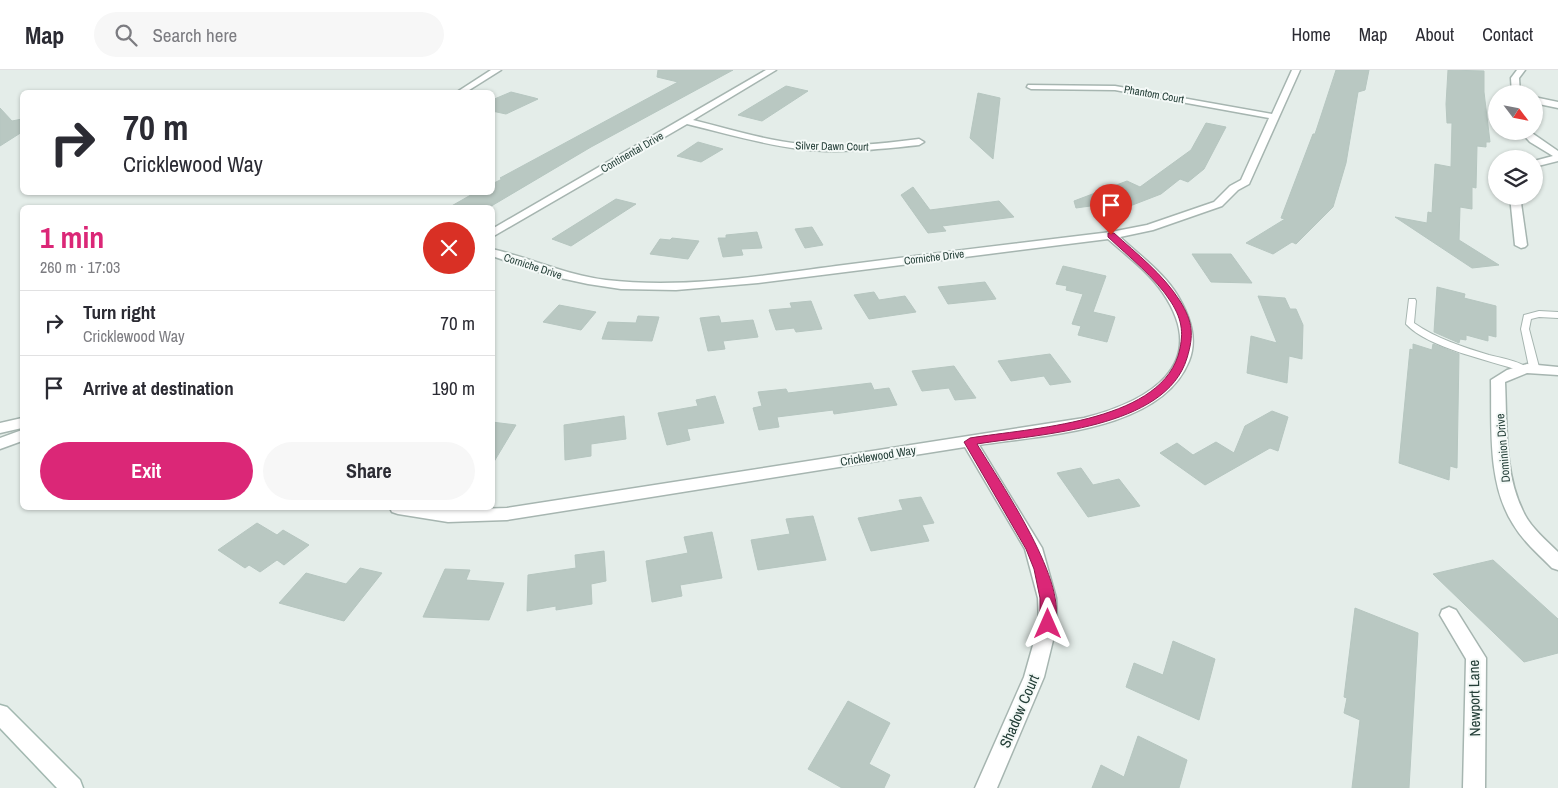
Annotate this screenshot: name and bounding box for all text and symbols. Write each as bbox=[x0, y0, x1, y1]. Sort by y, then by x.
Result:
search box bbox=[94, 12, 444, 57]
text: Map bbox=[25, 19, 64, 51]
icon: search bbox=[112, 21, 140, 49]
text: Search here bbox=[152, 22, 237, 48]
text: Home bbox=[1291, 22, 1331, 47]
text: Map bbox=[1359, 22, 1388, 47]
text: About bbox=[1416, 22, 1454, 47]
text: Contact bbox=[1482, 22, 1533, 47]
street label: Phantom Court bbox=[1123, 82, 1186, 106]
north arrow bbox=[1488, 85, 1542, 140]
map controls bbox=[1488, 85, 1543, 205]
text: 70 m bbox=[123, 104, 188, 151]
icon: right bbox=[40, 110, 105, 175]
street label: Continental Drive bbox=[598, 128, 666, 176]
street label: Silver Dawn Court bbox=[795, 138, 869, 154]
text: Cricklewood Way bbox=[123, 149, 263, 179]
button: layers bbox=[1488, 150, 1543, 205]
pin bbox=[1090, 184, 1132, 235]
icon: arrive bbox=[1097, 191, 1125, 219]
text: 1 min bbox=[40, 217, 104, 257]
button: close bbox=[423, 222, 475, 274]
street label: Corniche Drive bbox=[903, 246, 965, 268]
street label: Corniche Drive bbox=[502, 250, 564, 282]
text: 260 m · 17:03 bbox=[40, 256, 120, 278]
text: Turn right bbox=[83, 299, 155, 325]
icon: right bbox=[40, 309, 68, 337]
text: 70 m bbox=[440, 310, 475, 336]
text: Cricklewood Way bbox=[83, 325, 185, 347]
icon: arrive bbox=[40, 374, 68, 402]
text: Arrive at destination bbox=[83, 375, 234, 401]
text: 190 m bbox=[432, 375, 475, 401]
street label: Dominion Drive bbox=[1492, 413, 1514, 483]
button: Exit bbox=[40, 442, 253, 500]
button: Share bbox=[263, 442, 475, 500]
street label: Cricklewood Way bbox=[839, 442, 917, 470]
position arrow bbox=[1021, 597, 1073, 649]
street label: Newport Lane bbox=[1463, 659, 1485, 736]
street label: Shadow Court bbox=[994, 670, 1044, 751]

